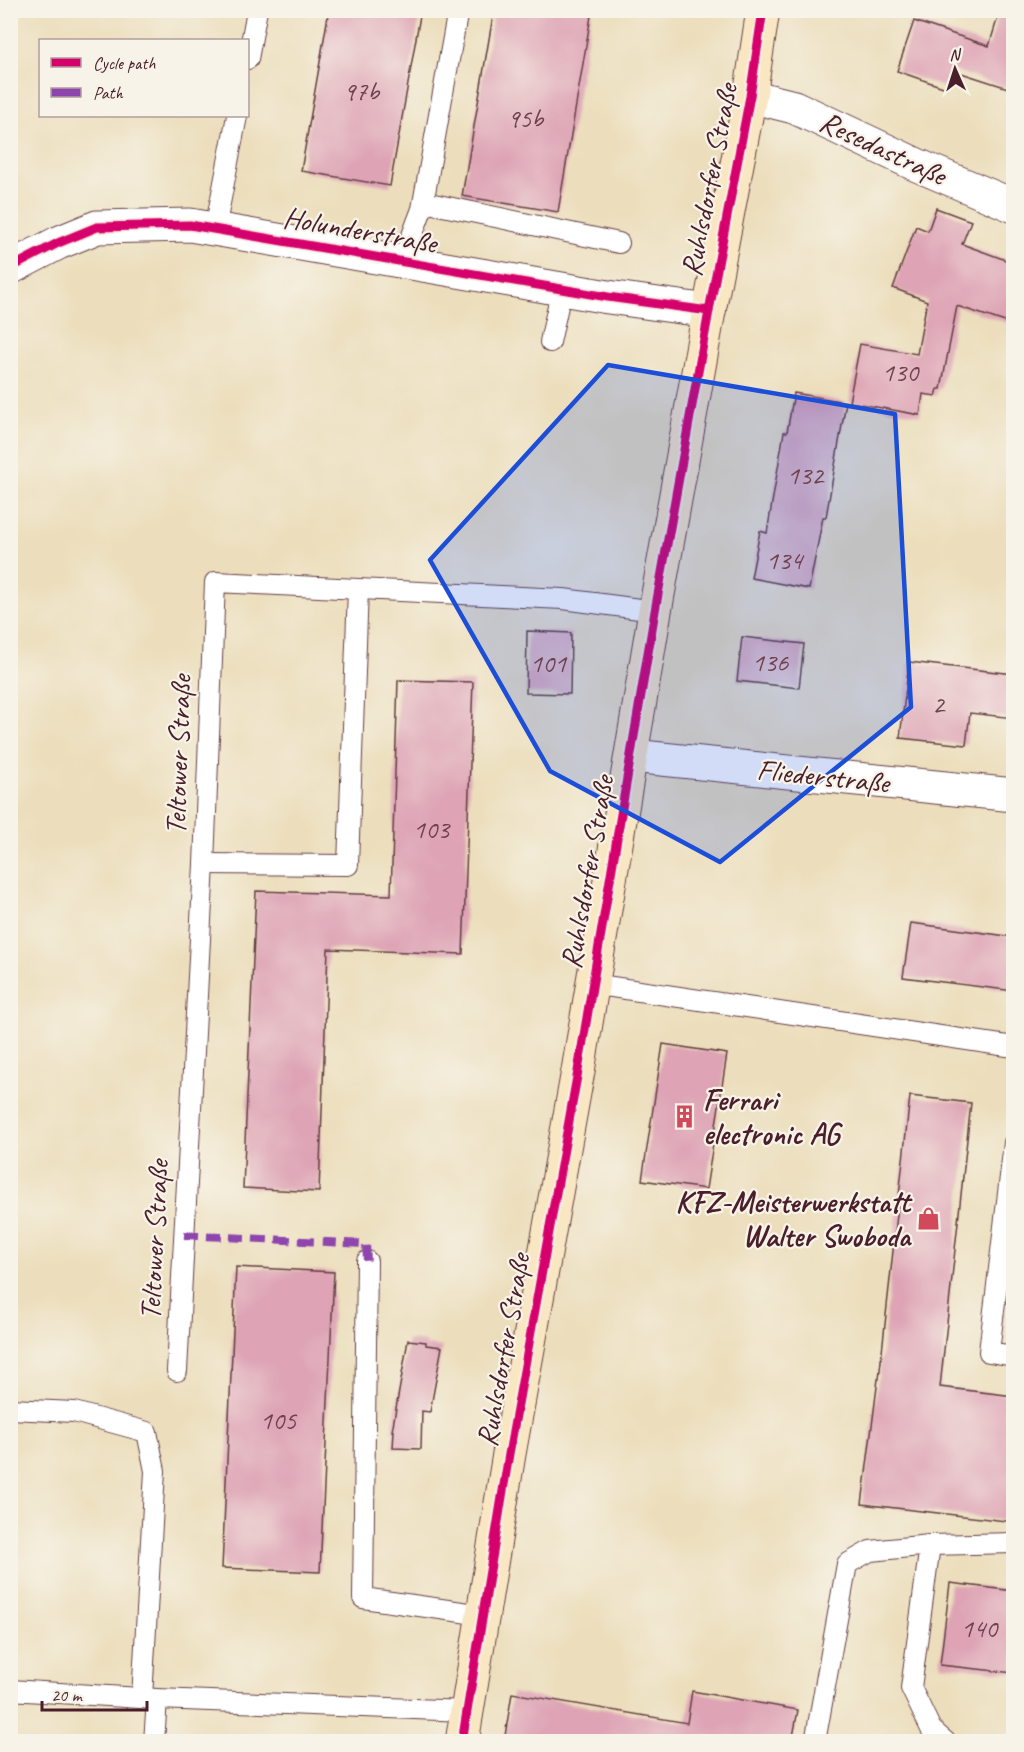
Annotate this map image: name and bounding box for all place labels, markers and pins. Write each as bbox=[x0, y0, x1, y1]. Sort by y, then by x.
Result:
place label: Ferrari electronic AG bbox=[703, 1081, 843, 1153]
building icon: Ferrari electronic AG bbox=[672, 1104, 698, 1130]
place label: KFZ-Meisterwerkstatt Walter Swoboda bbox=[676, 1183, 913, 1255]
shop icon: KFZ-Meisterwerkstatt Walter Swoboda bbox=[915, 1206, 941, 1232]

